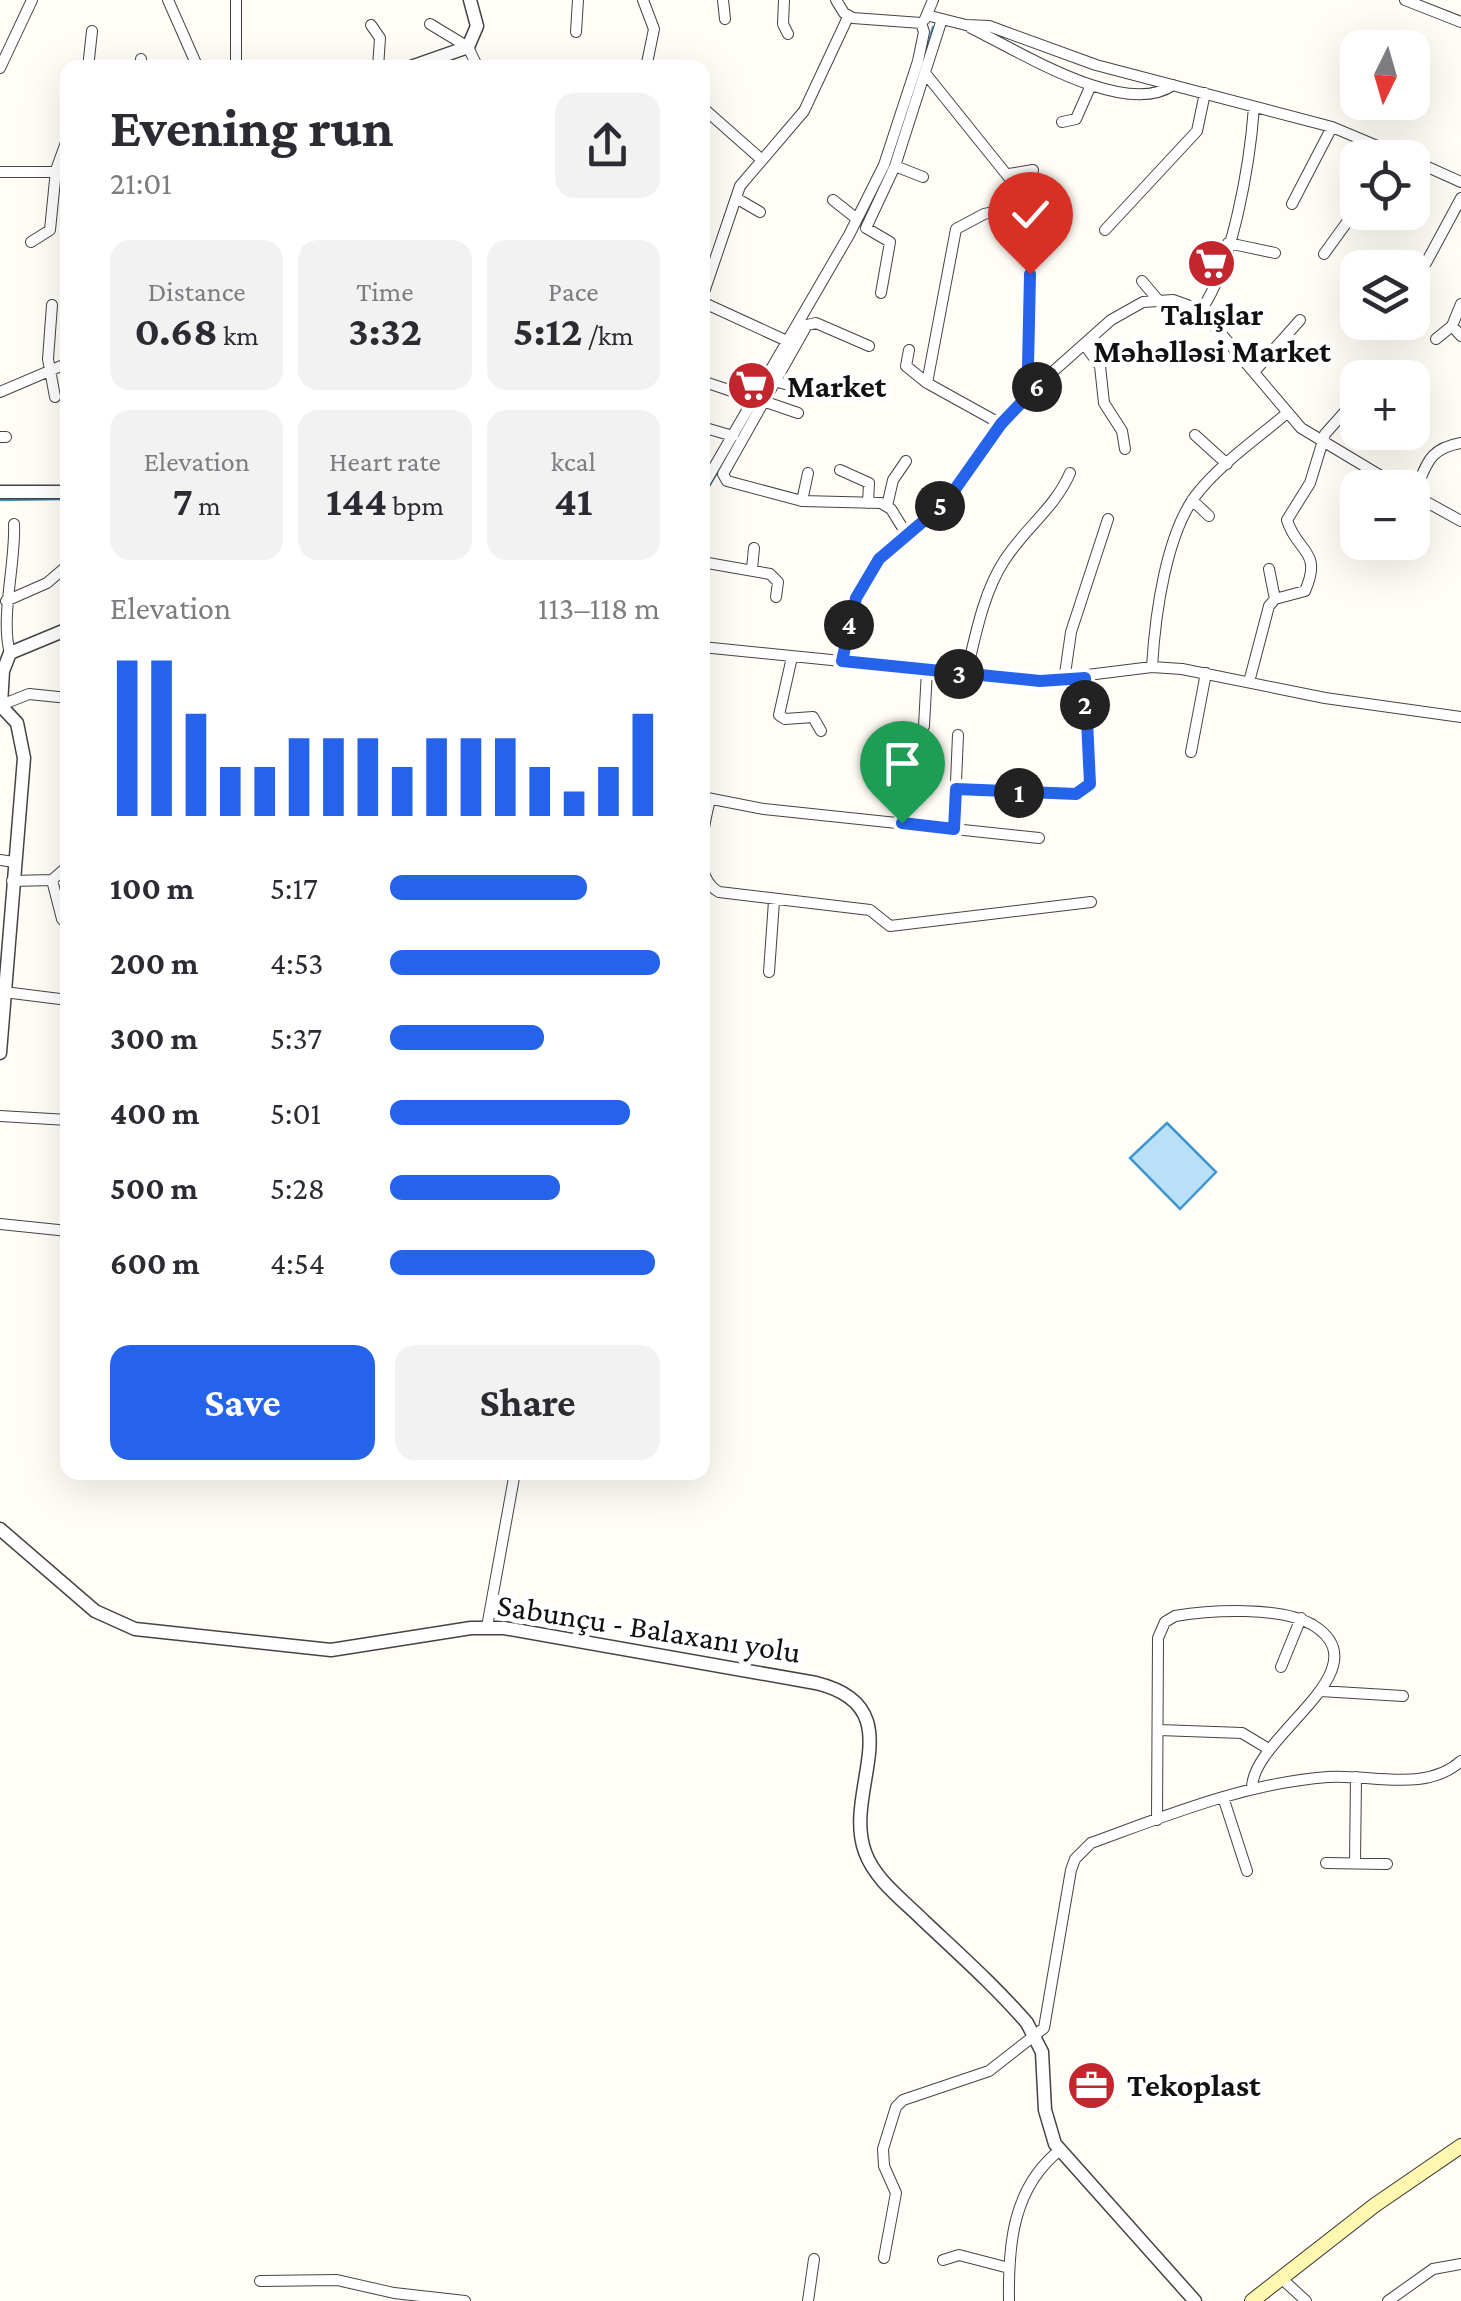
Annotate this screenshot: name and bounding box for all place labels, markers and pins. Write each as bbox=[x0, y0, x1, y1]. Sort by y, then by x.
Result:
pin bbox=[988, 172, 1073, 275]
supermarket icon: Talışlar Məhəlləsi Market bbox=[1186, 238, 1238, 290]
place label: Talışlar Məhəlləsi Market bbox=[1093, 296, 1331, 369]
supermarket icon: Market bbox=[726, 360, 778, 412]
pin: 6 bbox=[1012, 362, 1062, 412]
place label: Market bbox=[787, 368, 887, 404]
pin: 5 bbox=[915, 481, 965, 531]
pin: 4 bbox=[824, 600, 874, 650]
pin: 3 bbox=[934, 649, 984, 699]
pin: 2 bbox=[1060, 680, 1110, 730]
pin bbox=[860, 721, 945, 824]
pin: 1 bbox=[994, 768, 1044, 818]
office icon: Tekoplast bbox=[1066, 2059, 1118, 2111]
place label: Tekoplast bbox=[1127, 2067, 1261, 2103]

